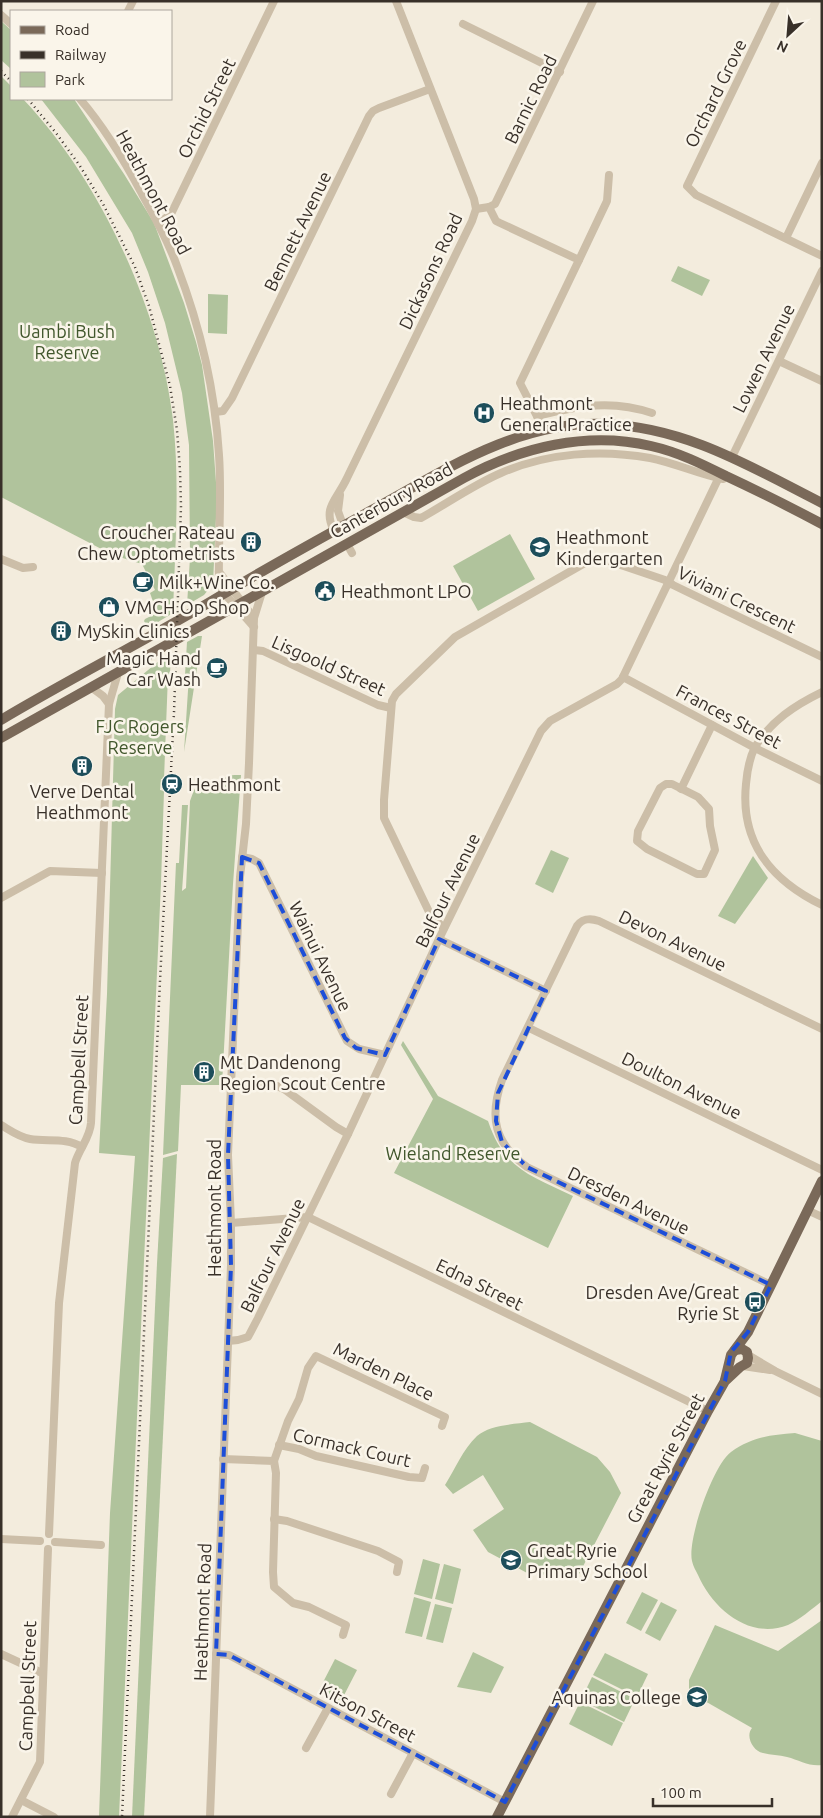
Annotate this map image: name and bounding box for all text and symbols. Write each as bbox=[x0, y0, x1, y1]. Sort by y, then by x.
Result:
legend bbox=[10, 10, 172, 100]
north arrow bbox=[763, 10, 813, 60]
text: Road bbox=[55, 21, 90, 38]
street label: Orchard Grove bbox=[680, 36, 750, 150]
text: N bbox=[774, 37, 791, 56]
text: Railway bbox=[55, 46, 106, 63]
street label: Barnic Road bbox=[500, 51, 560, 147]
street label: Orchid Street bbox=[173, 55, 239, 161]
text: Park bbox=[55, 71, 85, 88]
street label: Heathmont Road bbox=[113, 126, 195, 258]
street label: Bennett Avenue bbox=[259, 168, 335, 294]
street label: Dickasons Road bbox=[394, 210, 466, 332]
street label: Lowen Avenue bbox=[728, 300, 798, 416]
park label: Uambi Bush Reserve bbox=[19, 321, 115, 362]
place label: Heathmont General Practice bbox=[500, 393, 632, 434]
hospital icon: Heathmont General Practice bbox=[472, 401, 496, 425]
street label: Canterbury Road bbox=[326, 458, 456, 542]
place label: Croucher Rateau Chew Optometrists bbox=[77, 522, 235, 563]
place label: Heathmont Kindergarten bbox=[556, 527, 663, 568]
building icon: Croucher Rateau Chew Optometrists bbox=[239, 530, 263, 554]
school or university icon: Heathmont Kindergarten bbox=[528, 535, 552, 559]
street label: Viviani Crescent bbox=[675, 562, 799, 636]
cafe icon: Milk+Wine Co. bbox=[131, 570, 155, 594]
place label: Milk+Wine Co. bbox=[159, 572, 275, 592]
public building icon: Heathmont LPO bbox=[313, 579, 337, 603]
place label: Heathmont LPO bbox=[341, 581, 472, 601]
shop icon: VMCH Op Shop bbox=[97, 595, 121, 619]
place label: VMCH Op Shop bbox=[125, 597, 249, 617]
building icon: MySkin Clinics bbox=[49, 619, 73, 643]
place label: MySkin Clinics bbox=[77, 621, 190, 641]
street label: Lisgoold Street bbox=[269, 631, 389, 699]
place label: Magic Hand Car Wash bbox=[106, 648, 201, 689]
cafe icon: Magic Hand Car Wash bbox=[205, 656, 229, 680]
street label: Frances Street bbox=[673, 680, 785, 752]
park label: FJC Rogers Reserve bbox=[96, 716, 185, 757]
building icon: Verve Dental Heathmont bbox=[70, 754, 94, 778]
station icon: Heathmont bbox=[160, 772, 184, 796]
place label: Heathmont bbox=[188, 774, 281, 794]
place label: Verve Dental Heathmont bbox=[30, 781, 135, 822]
street label: Balfour Avenue bbox=[411, 830, 483, 950]
street label: Wainui Avenue bbox=[286, 898, 356, 1014]
street label: Devon Avenue bbox=[616, 905, 730, 975]
street label: Campbell Street bbox=[65, 994, 91, 1126]
street label: Doulton Avenue bbox=[619, 1047, 745, 1123]
place label: Mt Dandenong Region Scout Centre bbox=[220, 1052, 386, 1093]
building icon: Mt Dandenong Region Scout Centre bbox=[192, 1060, 216, 1084]
street label: Heathmont Road bbox=[204, 1139, 224, 1277]
park label: Wieland Reserve bbox=[385, 1143, 521, 1163]
street label: Dresden Avenue bbox=[565, 1162, 693, 1238]
street label: Balfour Avenue bbox=[236, 1195, 308, 1315]
street label: Edna Street bbox=[433, 1254, 527, 1314]
place label: Dresden Ave/Great Ryrie St bbox=[585, 1282, 739, 1323]
bus stop icon: Dresden Ave/Great Ryrie St bbox=[743, 1290, 767, 1314]
street label: Marden Place bbox=[330, 1338, 438, 1404]
street label: Great Ryrie Street bbox=[622, 1389, 708, 1527]
street label: Cormack Court bbox=[291, 1424, 413, 1470]
place label: Great Ryrie Primary School bbox=[527, 1540, 648, 1581]
street label: Heathmont Road bbox=[190, 1543, 214, 1681]
school or university icon: Great Ryrie Primary School bbox=[499, 1548, 523, 1572]
street label: Campbell Street bbox=[15, 1620, 39, 1752]
street label: Kitson Street bbox=[317, 1678, 419, 1746]
school or university icon: Aquinas College bbox=[685, 1685, 709, 1709]
place label: Aquinas College bbox=[551, 1687, 681, 1707]
scale bar bbox=[653, 1776, 772, 1808]
text: 100 m bbox=[660, 1784, 702, 1801]

